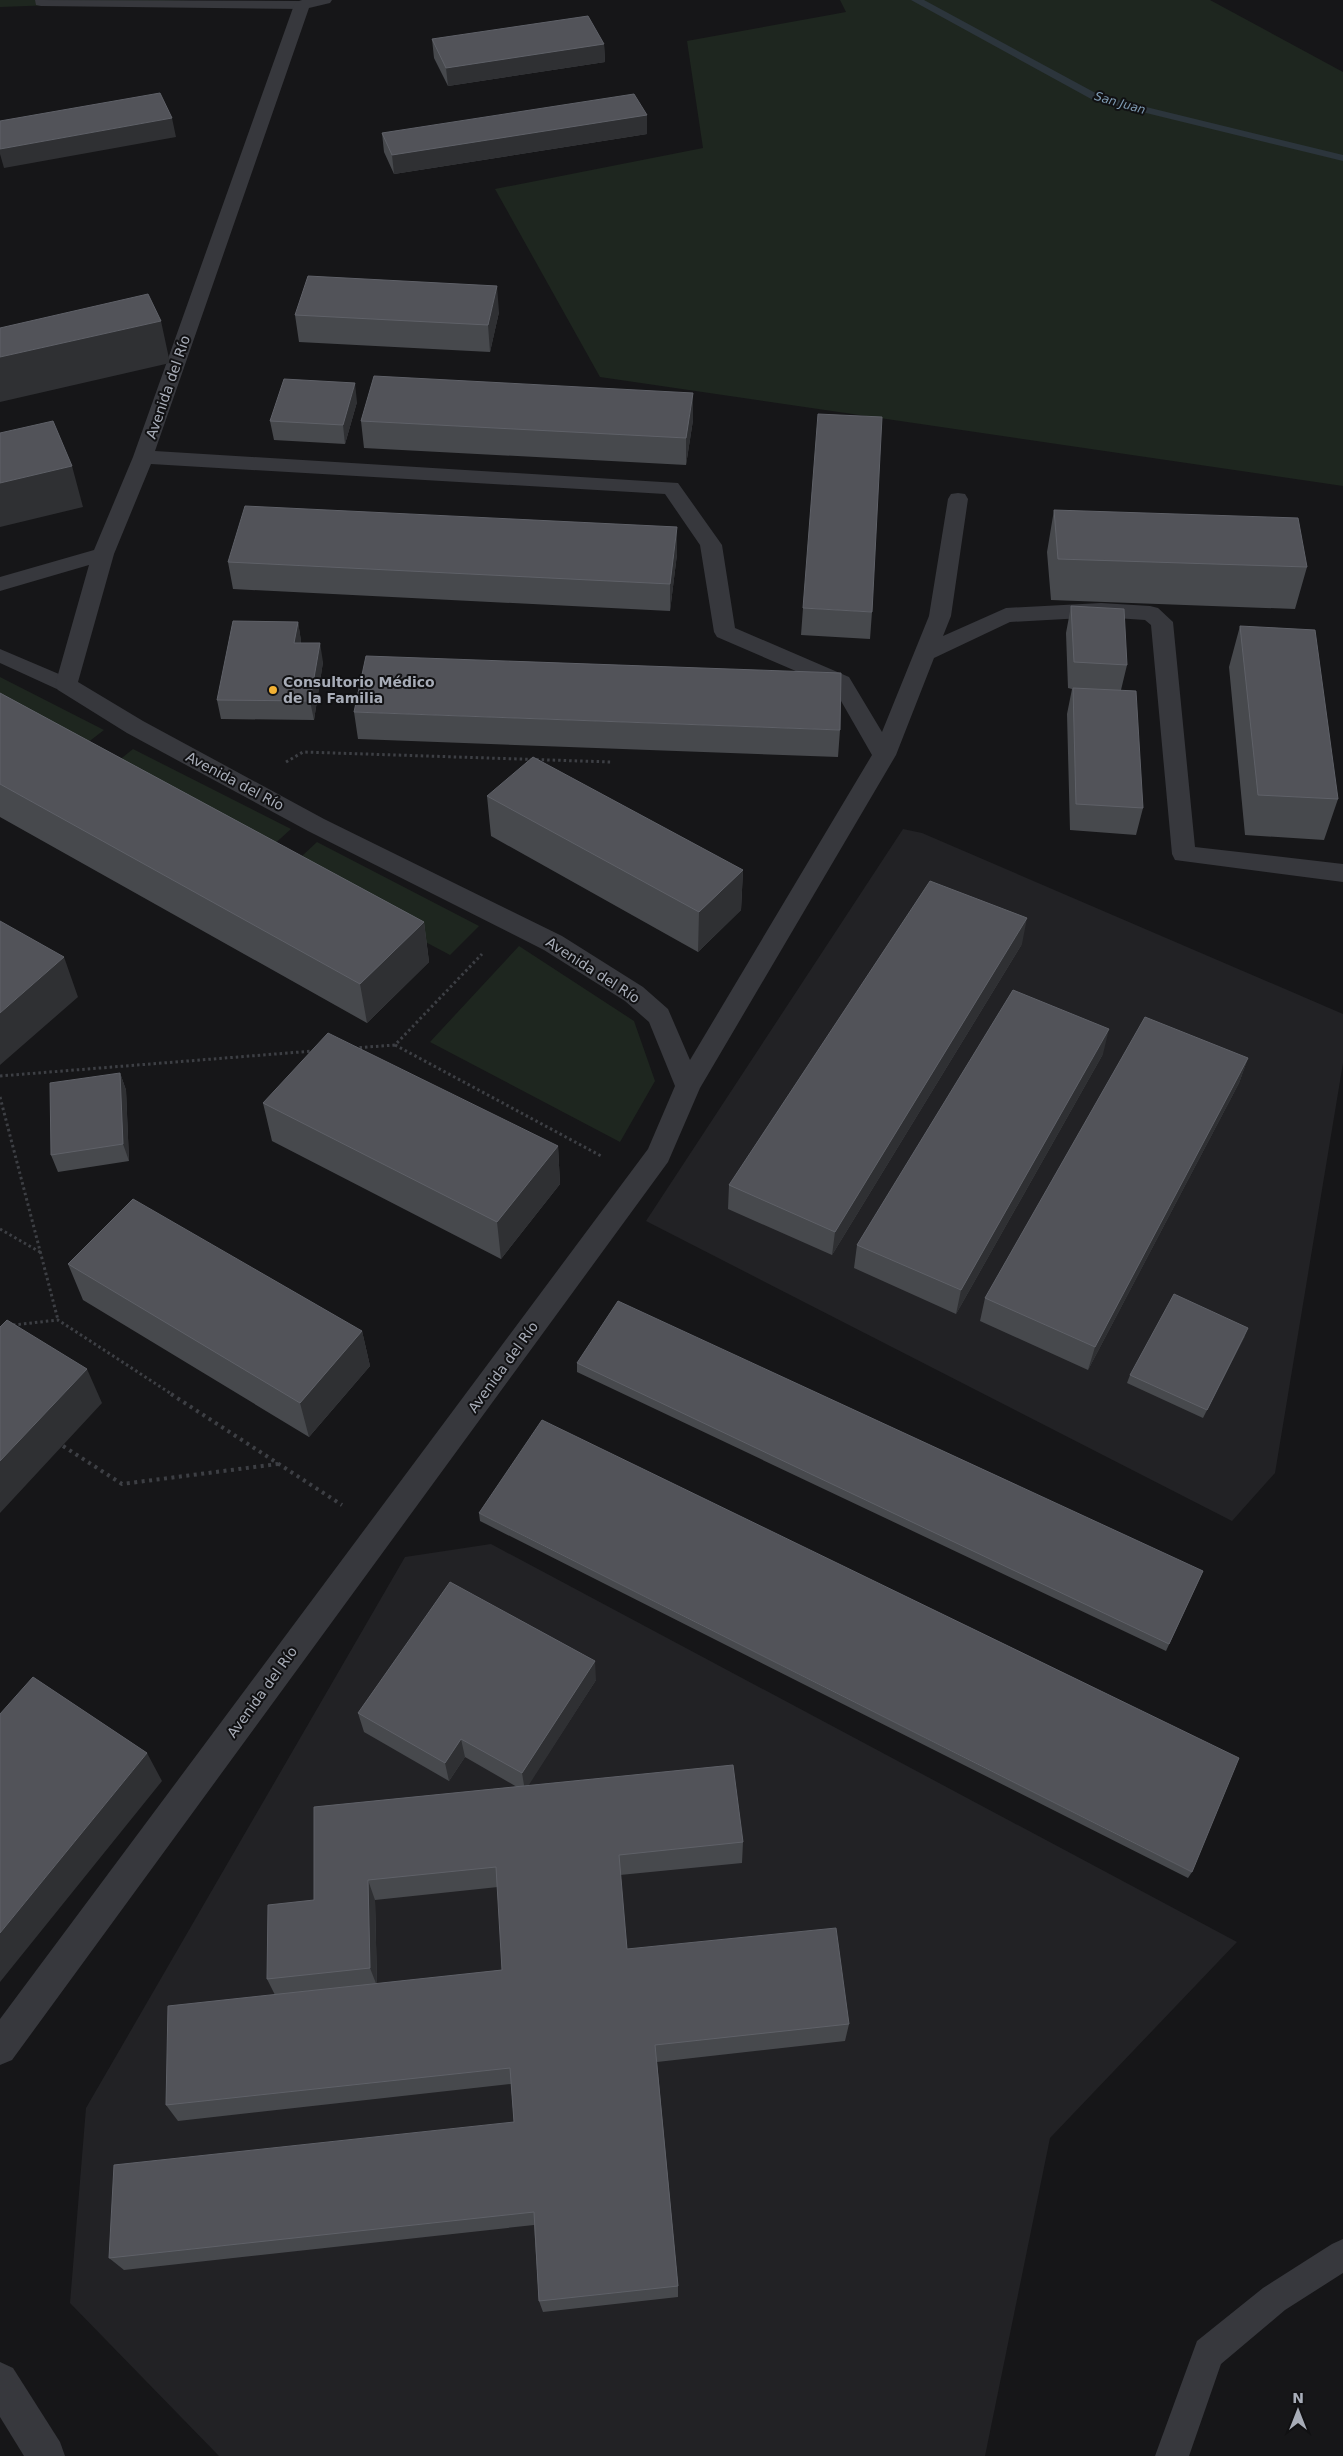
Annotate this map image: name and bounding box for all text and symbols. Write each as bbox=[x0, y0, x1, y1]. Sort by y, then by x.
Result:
water label: San Juan bbox=[1093, 89, 1147, 117]
street label: Avenida del Río bbox=[143, 333, 193, 441]
place label: Consultorio Médico de la Familia bbox=[283, 674, 435, 706]
marker: Consultorio Médico de la Familia bbox=[267, 684, 279, 696]
street label: Avenida del Río bbox=[183, 749, 287, 813]
street label: Avenida del Río bbox=[543, 934, 643, 1006]
street label: Avenida del Río bbox=[465, 1318, 541, 1416]
street label: Avenida del Río bbox=[224, 1643, 300, 1741]
north arrow bbox=[1273, 2386, 1323, 2436]
text: N bbox=[1292, 2390, 1304, 2406]

